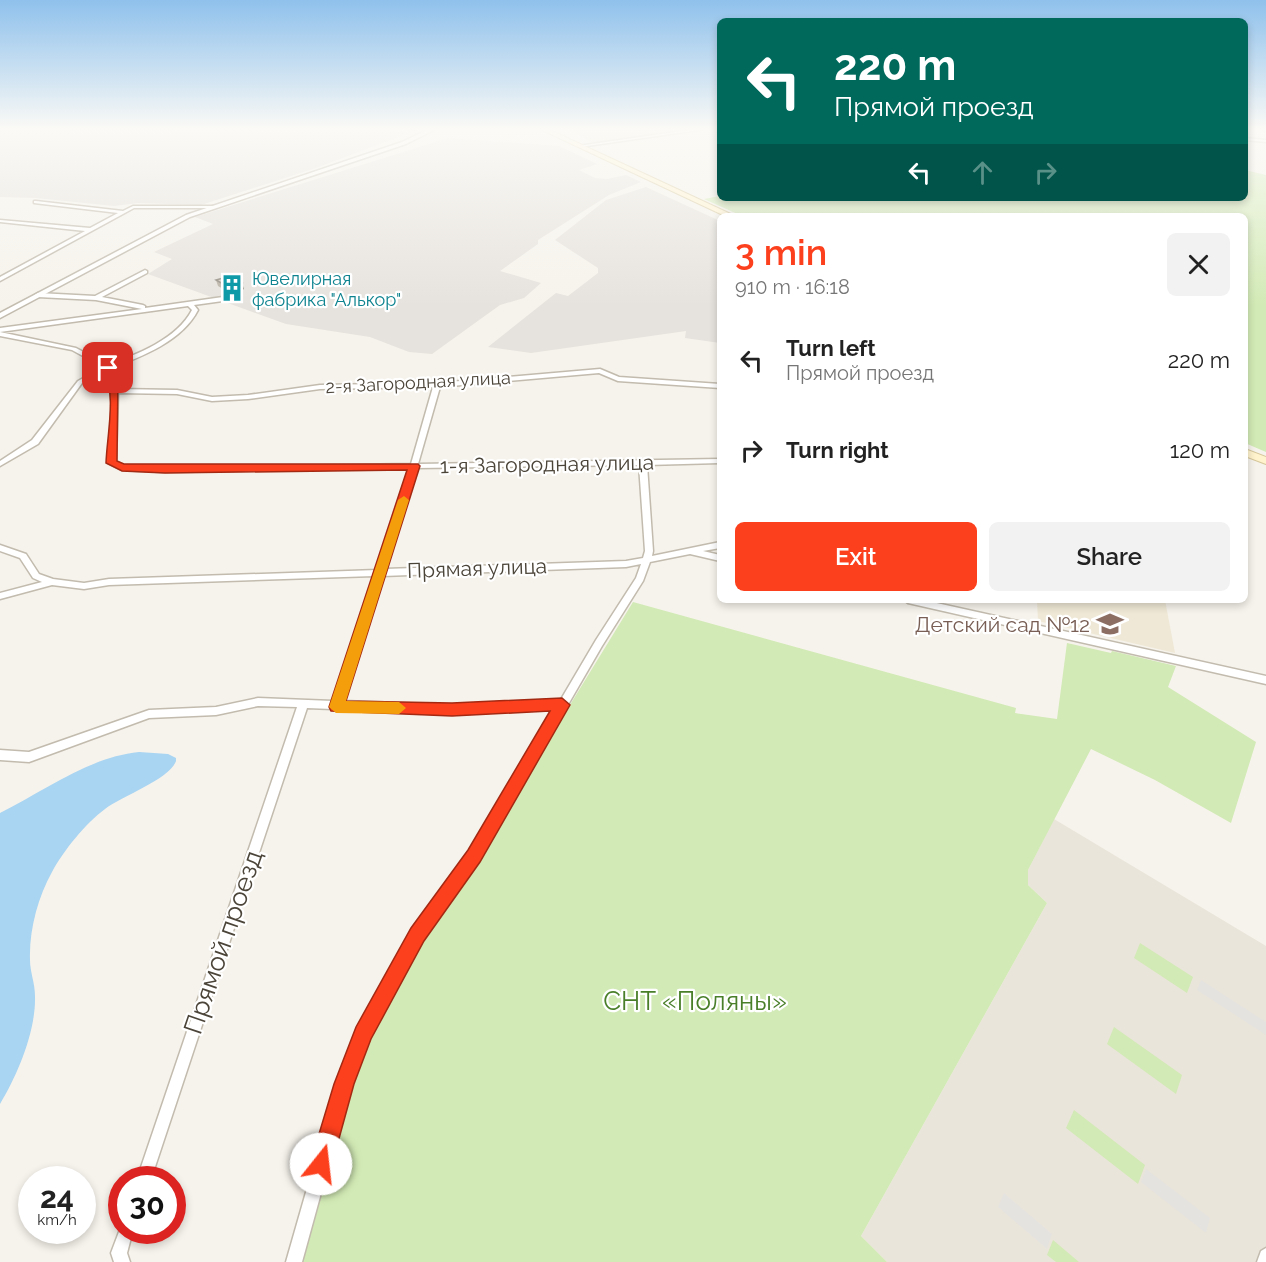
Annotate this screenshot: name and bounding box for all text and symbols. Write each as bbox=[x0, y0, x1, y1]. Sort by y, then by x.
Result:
text: 220 m bbox=[834, 41, 956, 90]
icon: left bbox=[735, 42, 813, 120]
text: Прямой проезд bbox=[834, 91, 1034, 122]
icon: left bbox=[903, 156, 936, 189]
icon: ahead bbox=[966, 156, 999, 189]
icon: right bbox=[1029, 156, 1062, 189]
text: 3 min bbox=[735, 231, 827, 273]
button: close bbox=[1167, 233, 1230, 296]
place label: Ювелирная фабрика "Алькор" bbox=[252, 268, 401, 310]
building icon: Ювелирная фабрика "Алькор" bbox=[217, 273, 247, 303]
text: 910 m · 16:18 bbox=[735, 275, 850, 299]
text: Turn left bbox=[786, 335, 876, 361]
pin bbox=[82, 342, 133, 393]
icon: left bbox=[735, 344, 768, 377]
text: 220 m bbox=[1168, 347, 1230, 373]
icon: arrive bbox=[91, 351, 124, 384]
text: Прямой проезд bbox=[786, 361, 934, 385]
street label: 2-я Загородная улица bbox=[325, 367, 511, 397]
icon: right bbox=[735, 434, 768, 467]
text: Turn right bbox=[786, 437, 889, 463]
text: 120 m bbox=[1170, 437, 1230, 463]
street label: 1-я Загородная улица bbox=[440, 450, 654, 478]
button: Exit bbox=[735, 522, 977, 591]
button: Share bbox=[989, 522, 1230, 591]
street label: Прямая улица bbox=[407, 553, 547, 583]
school or university icon: Детский сад №12 bbox=[1095, 609, 1125, 639]
place label: Детский сад №12 bbox=[915, 612, 1090, 637]
street label: Прямой проезд bbox=[178, 846, 268, 1038]
park label: СНТ «Поляны» bbox=[603, 986, 787, 1016]
position arrow bbox=[289, 1132, 353, 1196]
speed limit sign: 30 bbox=[108, 1166, 186, 1244]
text: 24 bbox=[40, 1180, 74, 1215]
text: km/h bbox=[37, 1211, 77, 1229]

